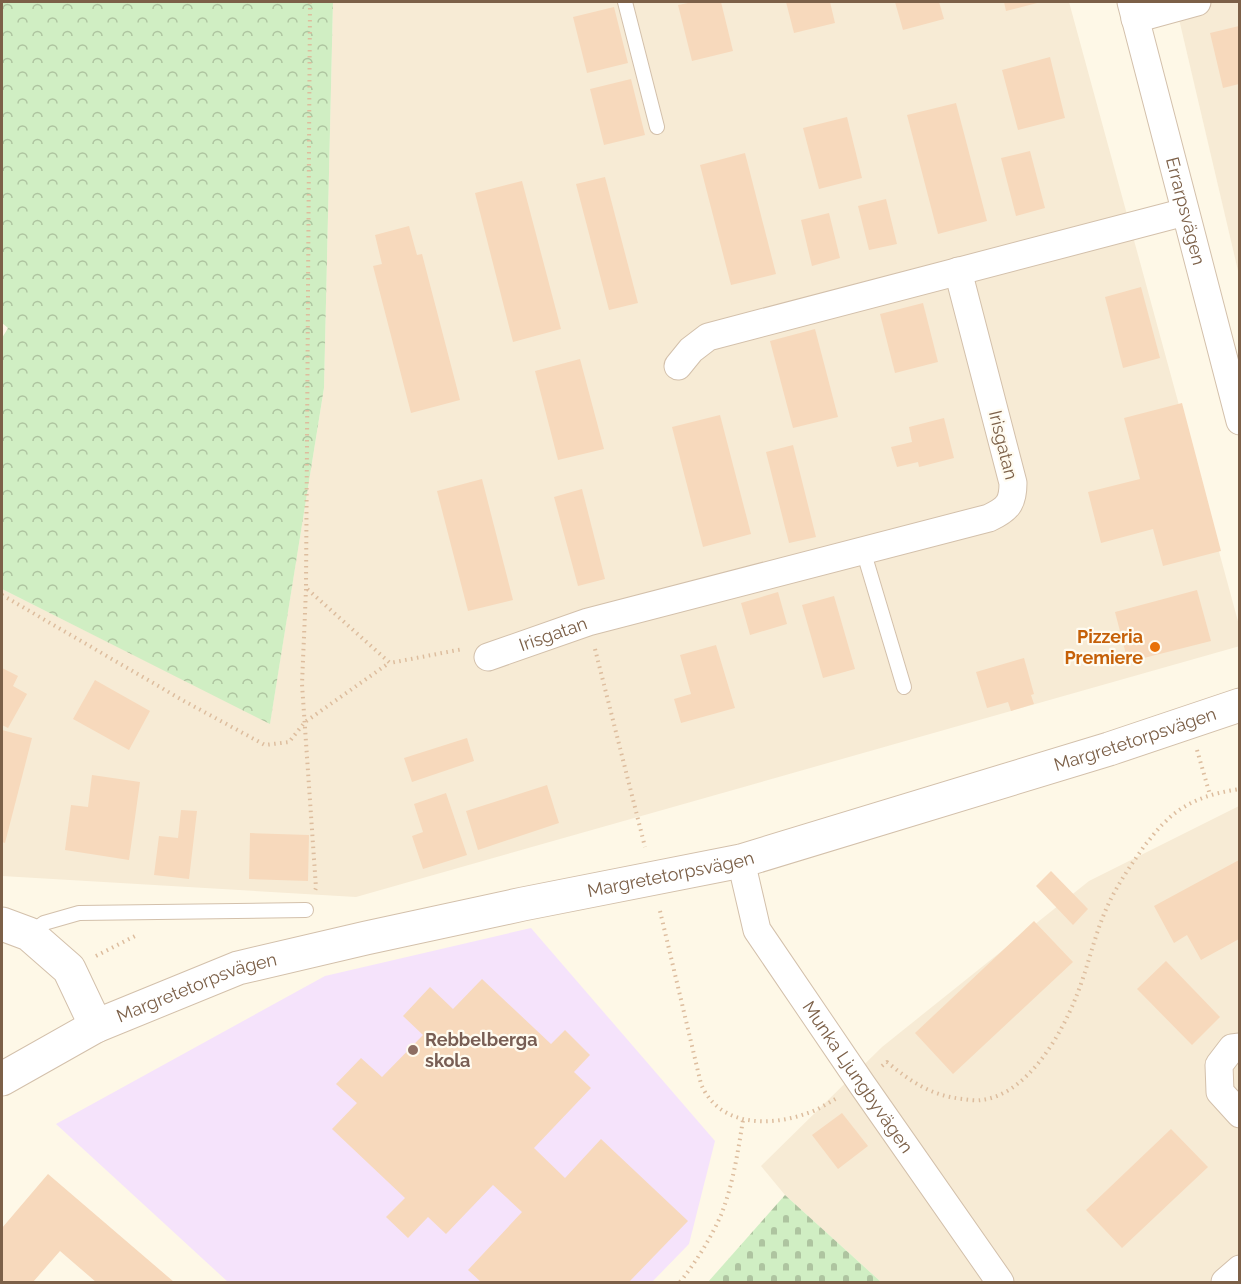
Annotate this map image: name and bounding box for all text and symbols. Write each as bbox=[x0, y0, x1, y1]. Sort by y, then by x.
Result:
street label: Errarpsvägen bbox=[1162, 155, 1210, 267]
street label: Irisgatan bbox=[985, 408, 1022, 482]
street label: Irisgatan bbox=[516, 612, 590, 655]
place label: Pizzeria Premiere bbox=[1064, 626, 1143, 668]
marker: Pizzeria Premiere bbox=[1148, 640, 1162, 654]
street label: Margretetorpsvägen bbox=[1051, 703, 1219, 775]
street label: Margretetorpsvägen bbox=[585, 847, 756, 901]
street label: Margretetorpsvägen bbox=[113, 948, 279, 1026]
street label: Munka Ljungbyvägen bbox=[798, 997, 918, 1157]
place label: Rebbelberga skola bbox=[425, 1029, 538, 1071]
marker: Rebbelberga skola bbox=[406, 1043, 420, 1057]

